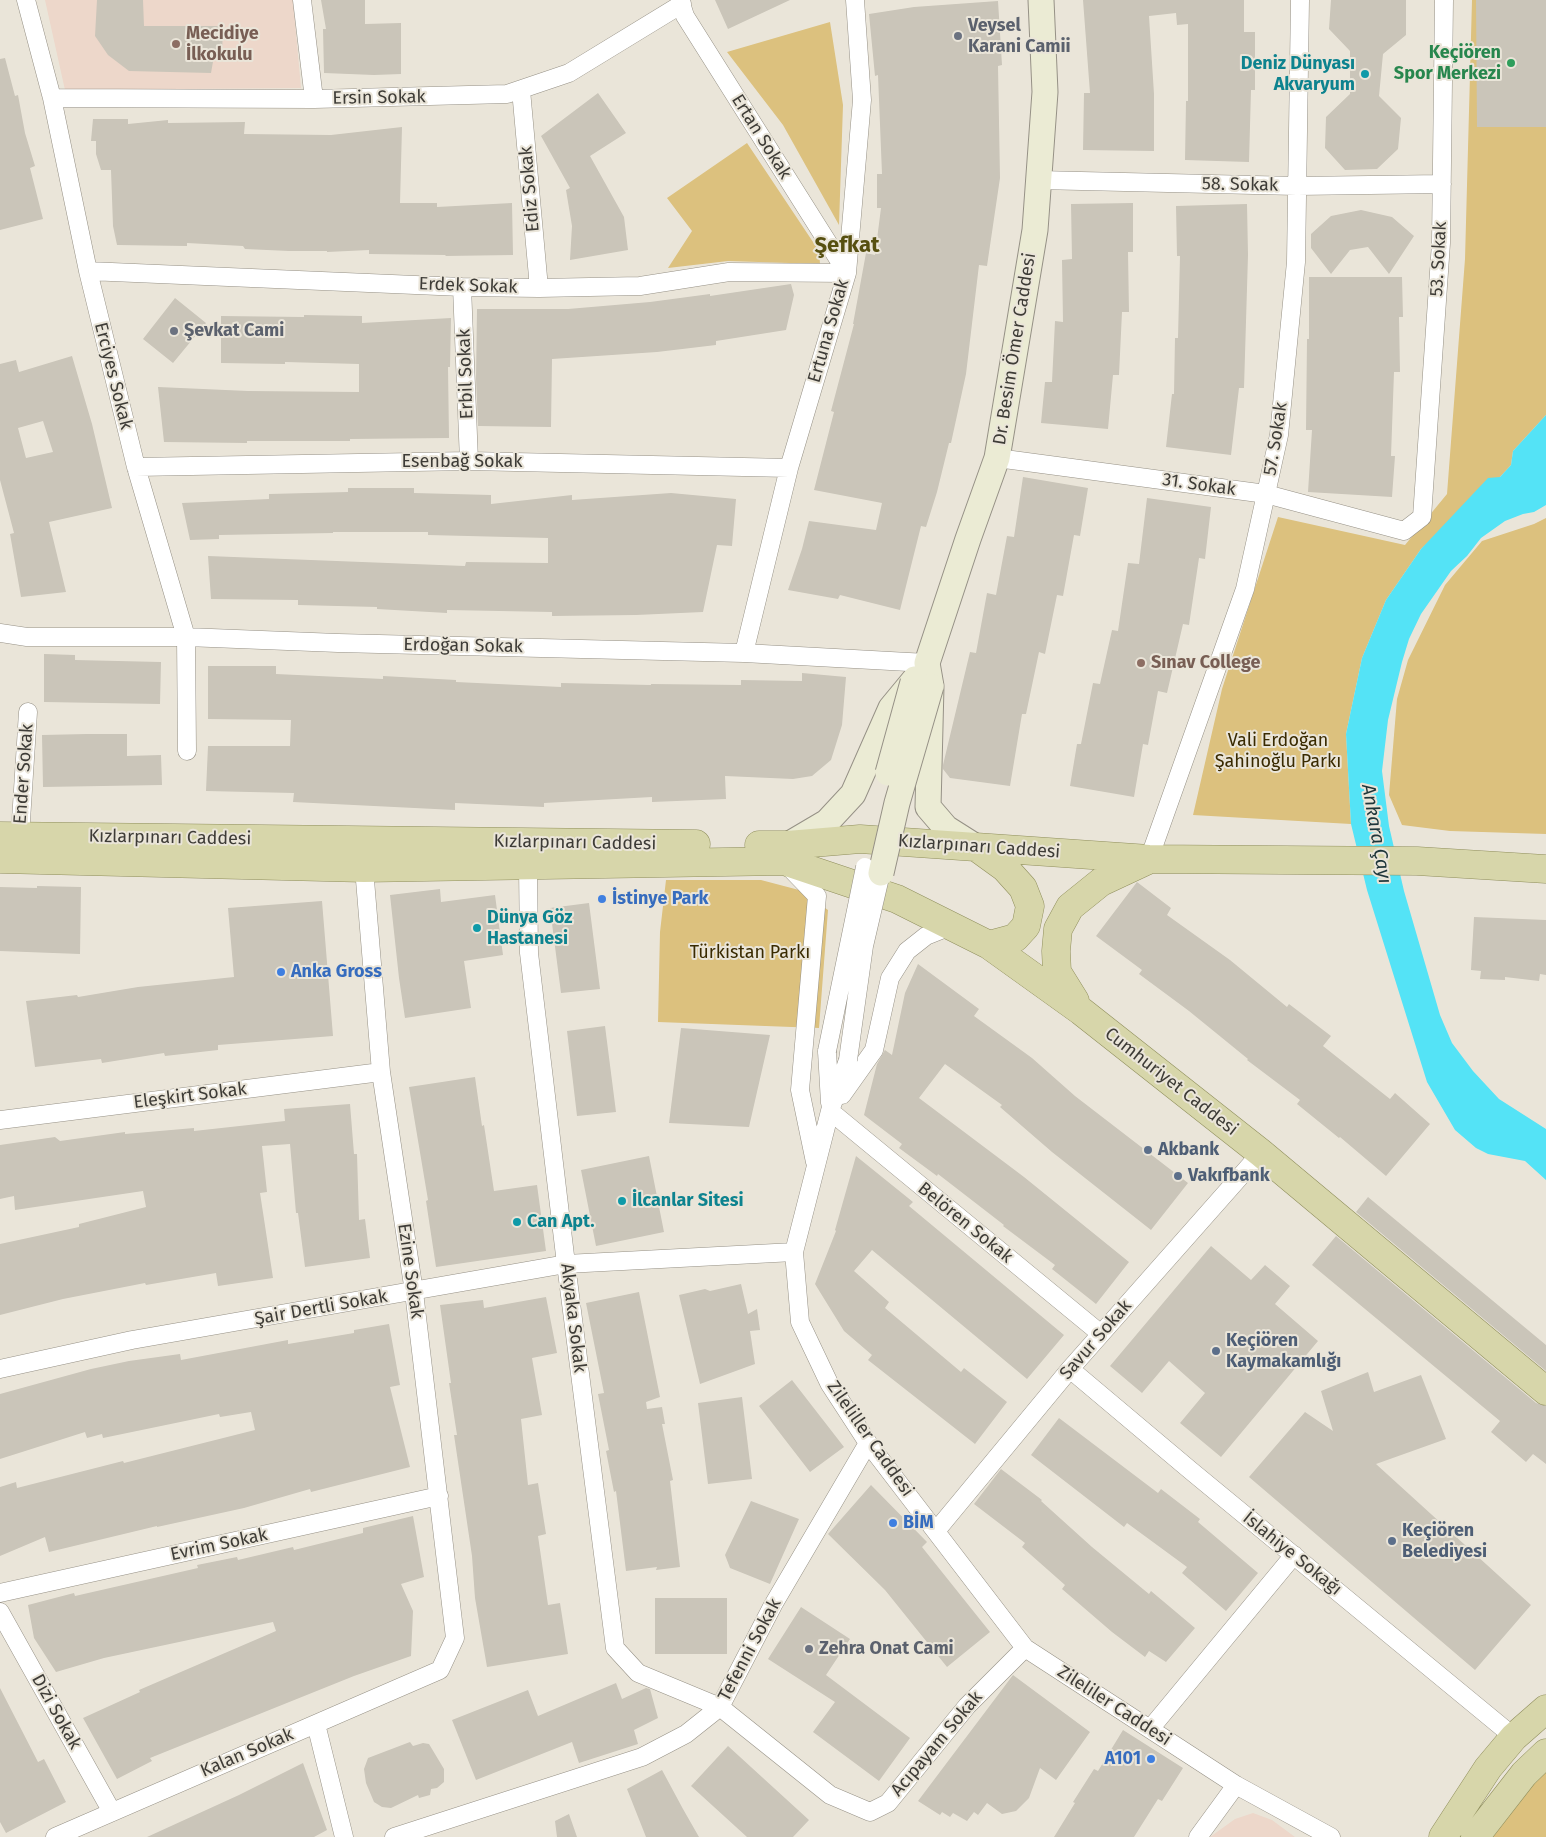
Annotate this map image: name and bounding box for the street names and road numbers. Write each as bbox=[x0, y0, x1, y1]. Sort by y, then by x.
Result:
street label: Ersin Sokak bbox=[332, 86, 426, 110]
street label: Ertan Sokak bbox=[726, 91, 796, 183]
street label: Ediz Sokak bbox=[515, 145, 545, 233]
street label: 58. Sokak bbox=[1202, 174, 1278, 196]
street label: 53. Sokak bbox=[1426, 221, 1452, 297]
street label: Dr. Besim Ömer Caddesi bbox=[989, 251, 1041, 447]
street label: Erdek Sokak bbox=[418, 273, 518, 299]
street label: Ertuna Sokak bbox=[804, 277, 854, 385]
street label: Erciyes Sokak bbox=[89, 320, 137, 432]
street label: Erbil Sokak bbox=[454, 328, 478, 420]
street label: 57. Sokak bbox=[1260, 401, 1292, 477]
street label: Esenbağ Sokak bbox=[402, 451, 522, 473]
street label: 31. Sokak bbox=[1161, 469, 1237, 501]
street label: Erdoğan Sokak bbox=[403, 634, 523, 658]
street label: Ender Sokak bbox=[10, 723, 38, 825]
street label: Kızlarpınarı Caddesi bbox=[88, 826, 252, 850]
street label: Kızlarpınarı Caddesi bbox=[493, 831, 657, 855]
street label: Kızlarpınarı Caddesi bbox=[897, 831, 1061, 863]
street label: Cumhuriyet Caddesi bbox=[1100, 1023, 1242, 1141]
street label: Eleşkirt Sokak bbox=[132, 1078, 248, 1114]
street label: Belören Sokak bbox=[913, 1178, 1017, 1268]
street label: Ezine Sokak bbox=[393, 1222, 427, 1320]
street label: Akyaka Sokak bbox=[556, 1262, 590, 1374]
street label: Şair Dertli Sokak bbox=[253, 1286, 389, 1330]
street label: Savur Sokak bbox=[1055, 1296, 1137, 1384]
street label: Zileliller Caddesi bbox=[822, 1377, 918, 1501]
street label: İslahiye Sokağı bbox=[1238, 1508, 1346, 1600]
street label: Evrim Sokak bbox=[169, 1524, 269, 1566]
street label: Tefenni Sokak bbox=[714, 1595, 786, 1705]
street label: Zileliler Caddesi bbox=[1053, 1661, 1175, 1751]
street label: Dizi Sokak bbox=[27, 1671, 85, 1753]
street label: Acıpayam Sokak bbox=[887, 1687, 987, 1801]
street label: Kalan Sokak bbox=[197, 1724, 297, 1782]

